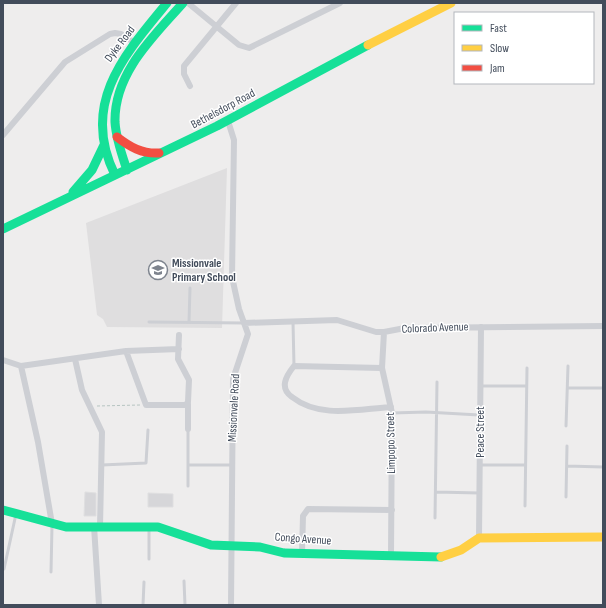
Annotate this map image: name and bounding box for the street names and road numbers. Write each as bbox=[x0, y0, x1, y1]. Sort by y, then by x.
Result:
street label: Dyke Road bbox=[101, 23, 139, 65]
street label: Bethelsdorp Road bbox=[188, 86, 258, 132]
street label: Colorado Avenue bbox=[401, 319, 469, 337]
street label: Missionvale Road bbox=[225, 374, 243, 442]
street label: Peace Street bbox=[473, 406, 488, 458]
street label: Limpopo Street bbox=[383, 412, 399, 474]
street label: Congo Avenue bbox=[274, 530, 332, 548]

